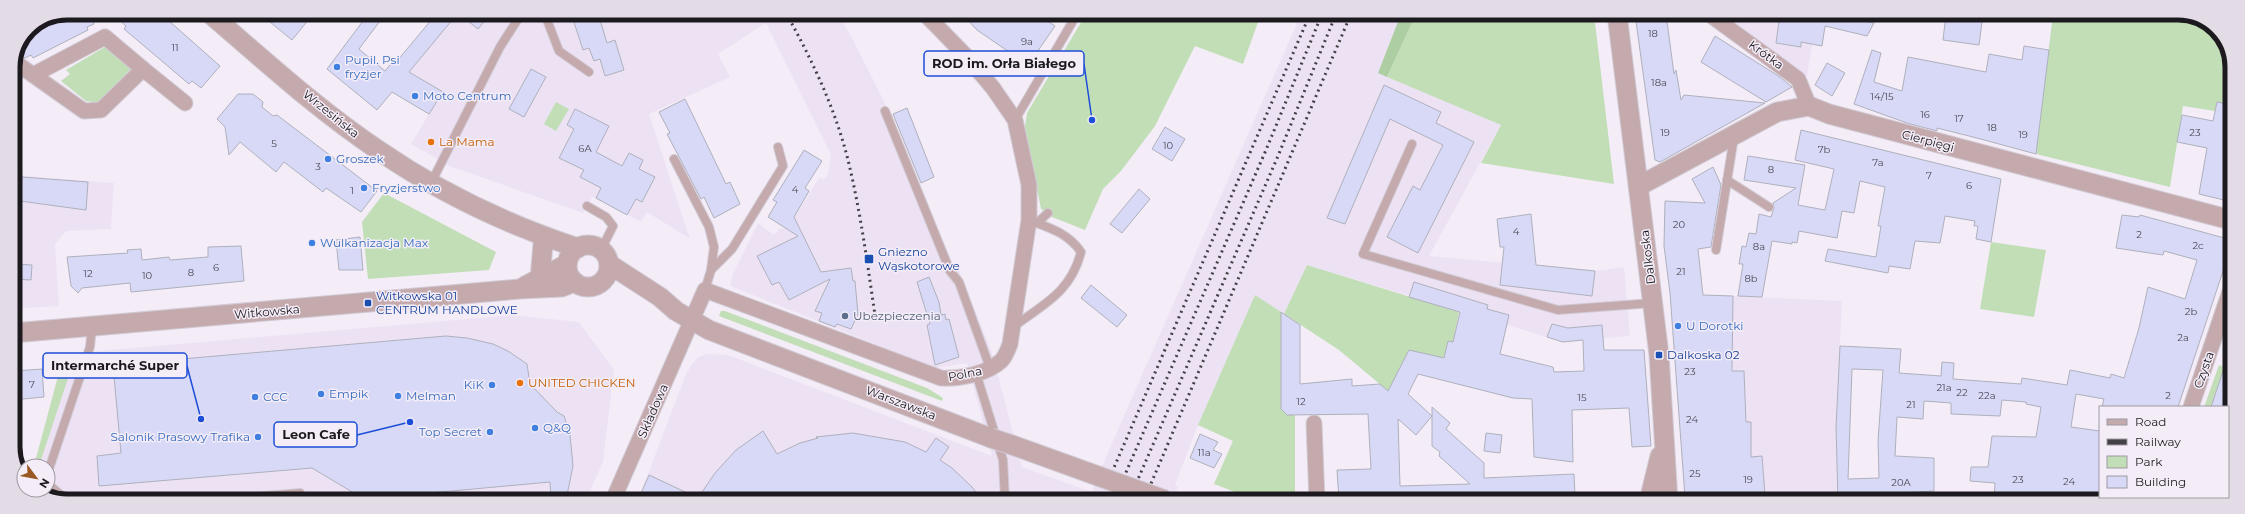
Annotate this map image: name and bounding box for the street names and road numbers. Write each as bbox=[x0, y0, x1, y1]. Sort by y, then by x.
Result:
street label: Krótka bbox=[1746, 37, 1787, 72]
street label: Wrzesińska bbox=[300, 86, 363, 141]
street label: Cierpięgi bbox=[1900, 126, 1956, 155]
street label: Dalkoska bbox=[1637, 229, 1658, 285]
street label: Witkowska bbox=[233, 301, 300, 322]
street label: Czysta bbox=[2190, 349, 2217, 390]
street label: Polna bbox=[947, 363, 983, 384]
street label: Składowa bbox=[634, 381, 671, 440]
street label: Warszawska bbox=[864, 382, 938, 423]

